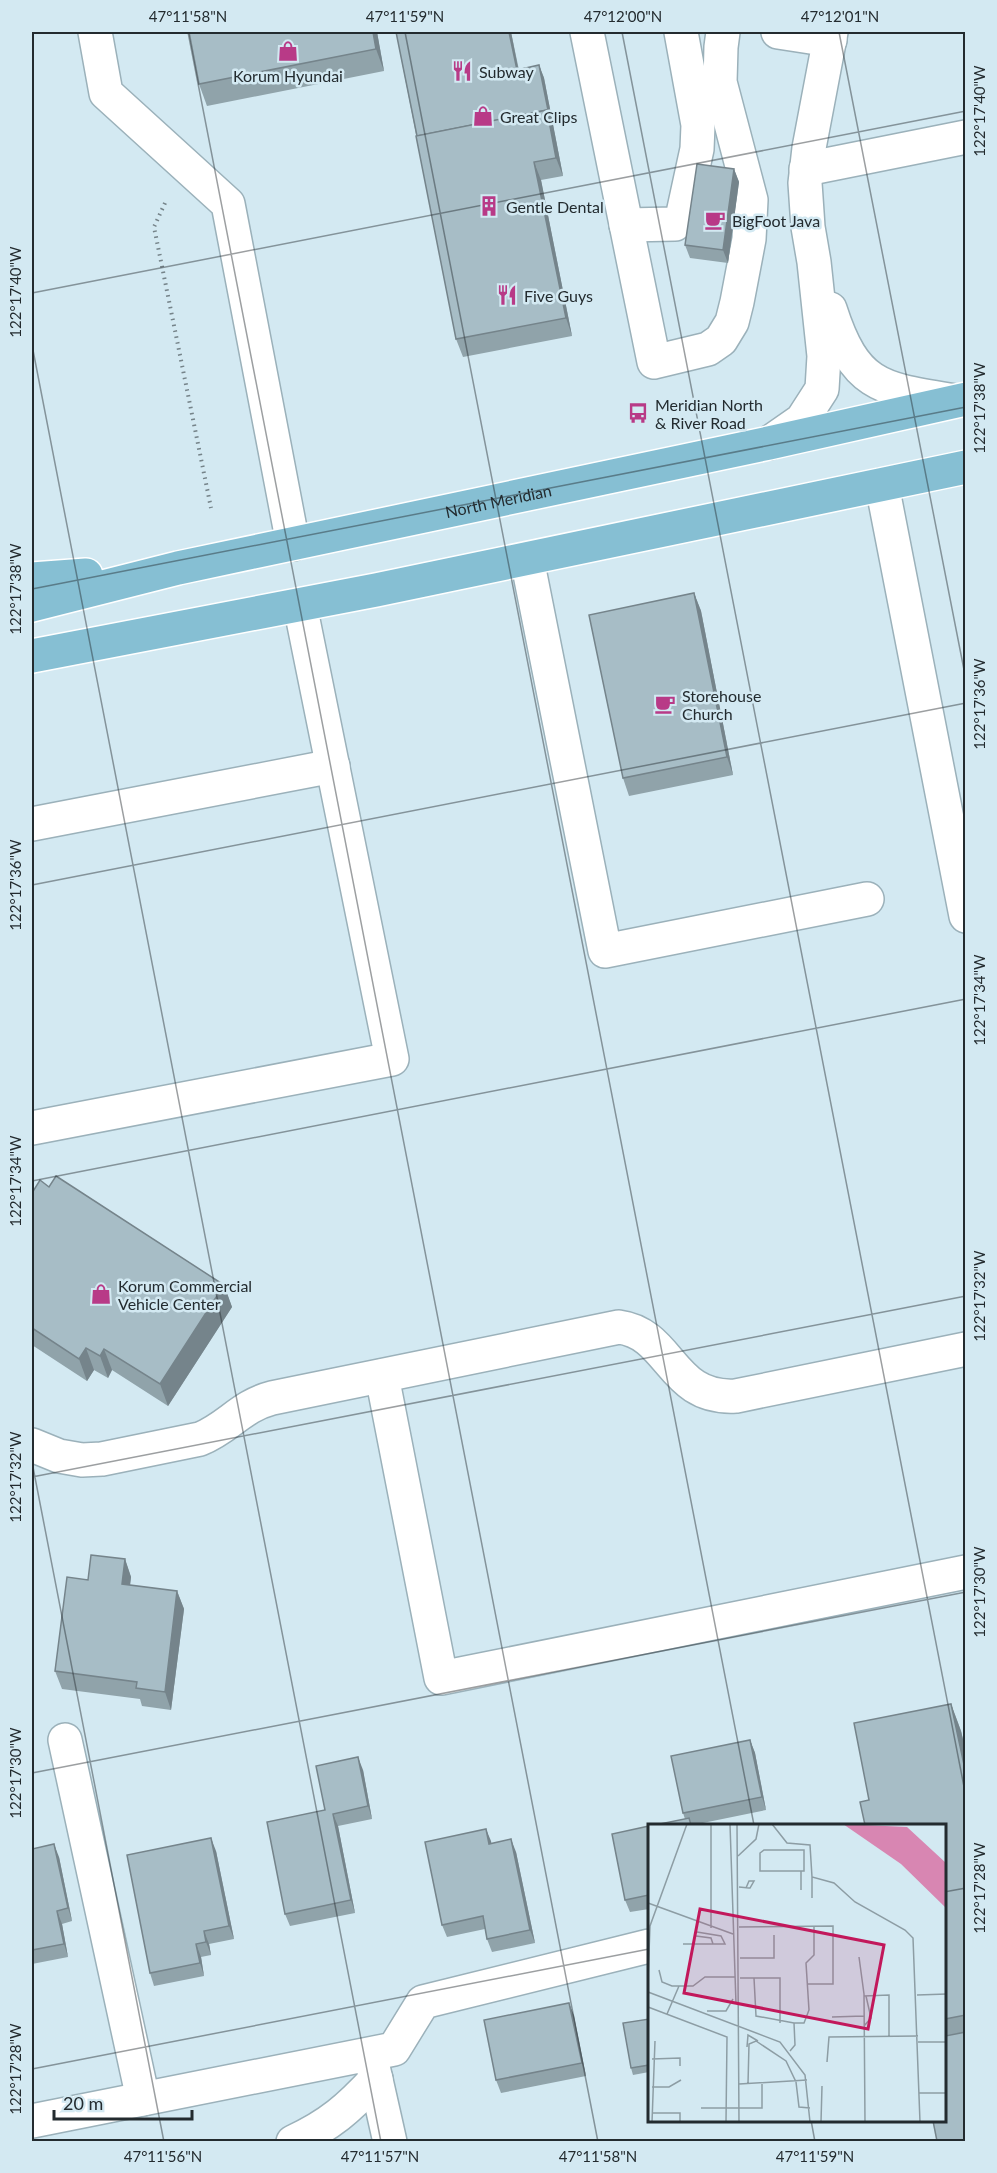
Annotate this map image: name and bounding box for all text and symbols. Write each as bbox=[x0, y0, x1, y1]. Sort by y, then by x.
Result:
text: 47°11'58"N bbox=[149, 7, 227, 25]
text: 47°11'59"N bbox=[366, 7, 444, 25]
text: 47°12'00"N bbox=[584, 7, 662, 25]
text: 47°12'01"N bbox=[801, 7, 879, 25]
shop icon: Korum Hyundai bbox=[276, 39, 300, 63]
restaurant icon: Subway bbox=[450, 59, 474, 83]
place label: Subway bbox=[479, 62, 535, 81]
text: 122°17'40"W bbox=[970, 65, 988, 157]
place label: Korum Hyundai bbox=[233, 66, 343, 85]
shop icon: Great Clips bbox=[471, 104, 495, 128]
place label: Great Clips bbox=[500, 107, 577, 126]
building icon: Gentle Dental bbox=[477, 194, 501, 218]
place label: Gentle Dental bbox=[506, 197, 604, 216]
cafe icon: BigFoot Java bbox=[703, 208, 727, 232]
place label: BigFoot Java bbox=[732, 211, 820, 230]
text: 122°17'40"W bbox=[6, 246, 24, 338]
restaurant icon: Five Guys bbox=[495, 283, 519, 307]
place label: Five Guys bbox=[524, 286, 593, 305]
text: 122°17'38"W bbox=[970, 362, 988, 454]
place label: Meridian North & River Road bbox=[655, 395, 763, 432]
bus stop icon: Meridian North & River Road bbox=[626, 401, 650, 425]
street label: North Meridian bbox=[443, 480, 553, 521]
text: 122°17'38"W bbox=[6, 543, 24, 635]
text: 122°17'36"W bbox=[970, 658, 988, 750]
place label: Storehouse Church bbox=[682, 686, 761, 723]
cafe icon: Storehouse Church bbox=[653, 692, 677, 716]
text: 122°17'36"W bbox=[6, 839, 24, 931]
text: 122°17'34"W bbox=[970, 954, 988, 1046]
text: 122°17'34"W bbox=[6, 1135, 24, 1227]
text: 122°17'32"W bbox=[970, 1250, 988, 1342]
place label: Korum Commercial Vehicle Center bbox=[118, 1276, 252, 1313]
shop icon: Korum Commercial Vehicle Center bbox=[89, 1282, 113, 1306]
text: 122°17'32"W bbox=[6, 1431, 24, 1523]
text: 122°17'30"W bbox=[970, 1546, 988, 1638]
text: 122°17'30"W bbox=[6, 1727, 24, 1819]
inset map bbox=[648, 1824, 946, 2122]
text: 122°17'28"W bbox=[970, 1842, 988, 1934]
text: 122°17'28"W bbox=[6, 2023, 24, 2115]
scale bar bbox=[54, 2083, 192, 2121]
text: 20 m bbox=[63, 2092, 103, 2114]
text: 47°11'56"N bbox=[124, 2147, 202, 2165]
text: 47°11'57"N bbox=[341, 2147, 419, 2165]
text: 47°11'58"N bbox=[559, 2147, 637, 2165]
text: 47°11'59"N bbox=[776, 2147, 854, 2165]

